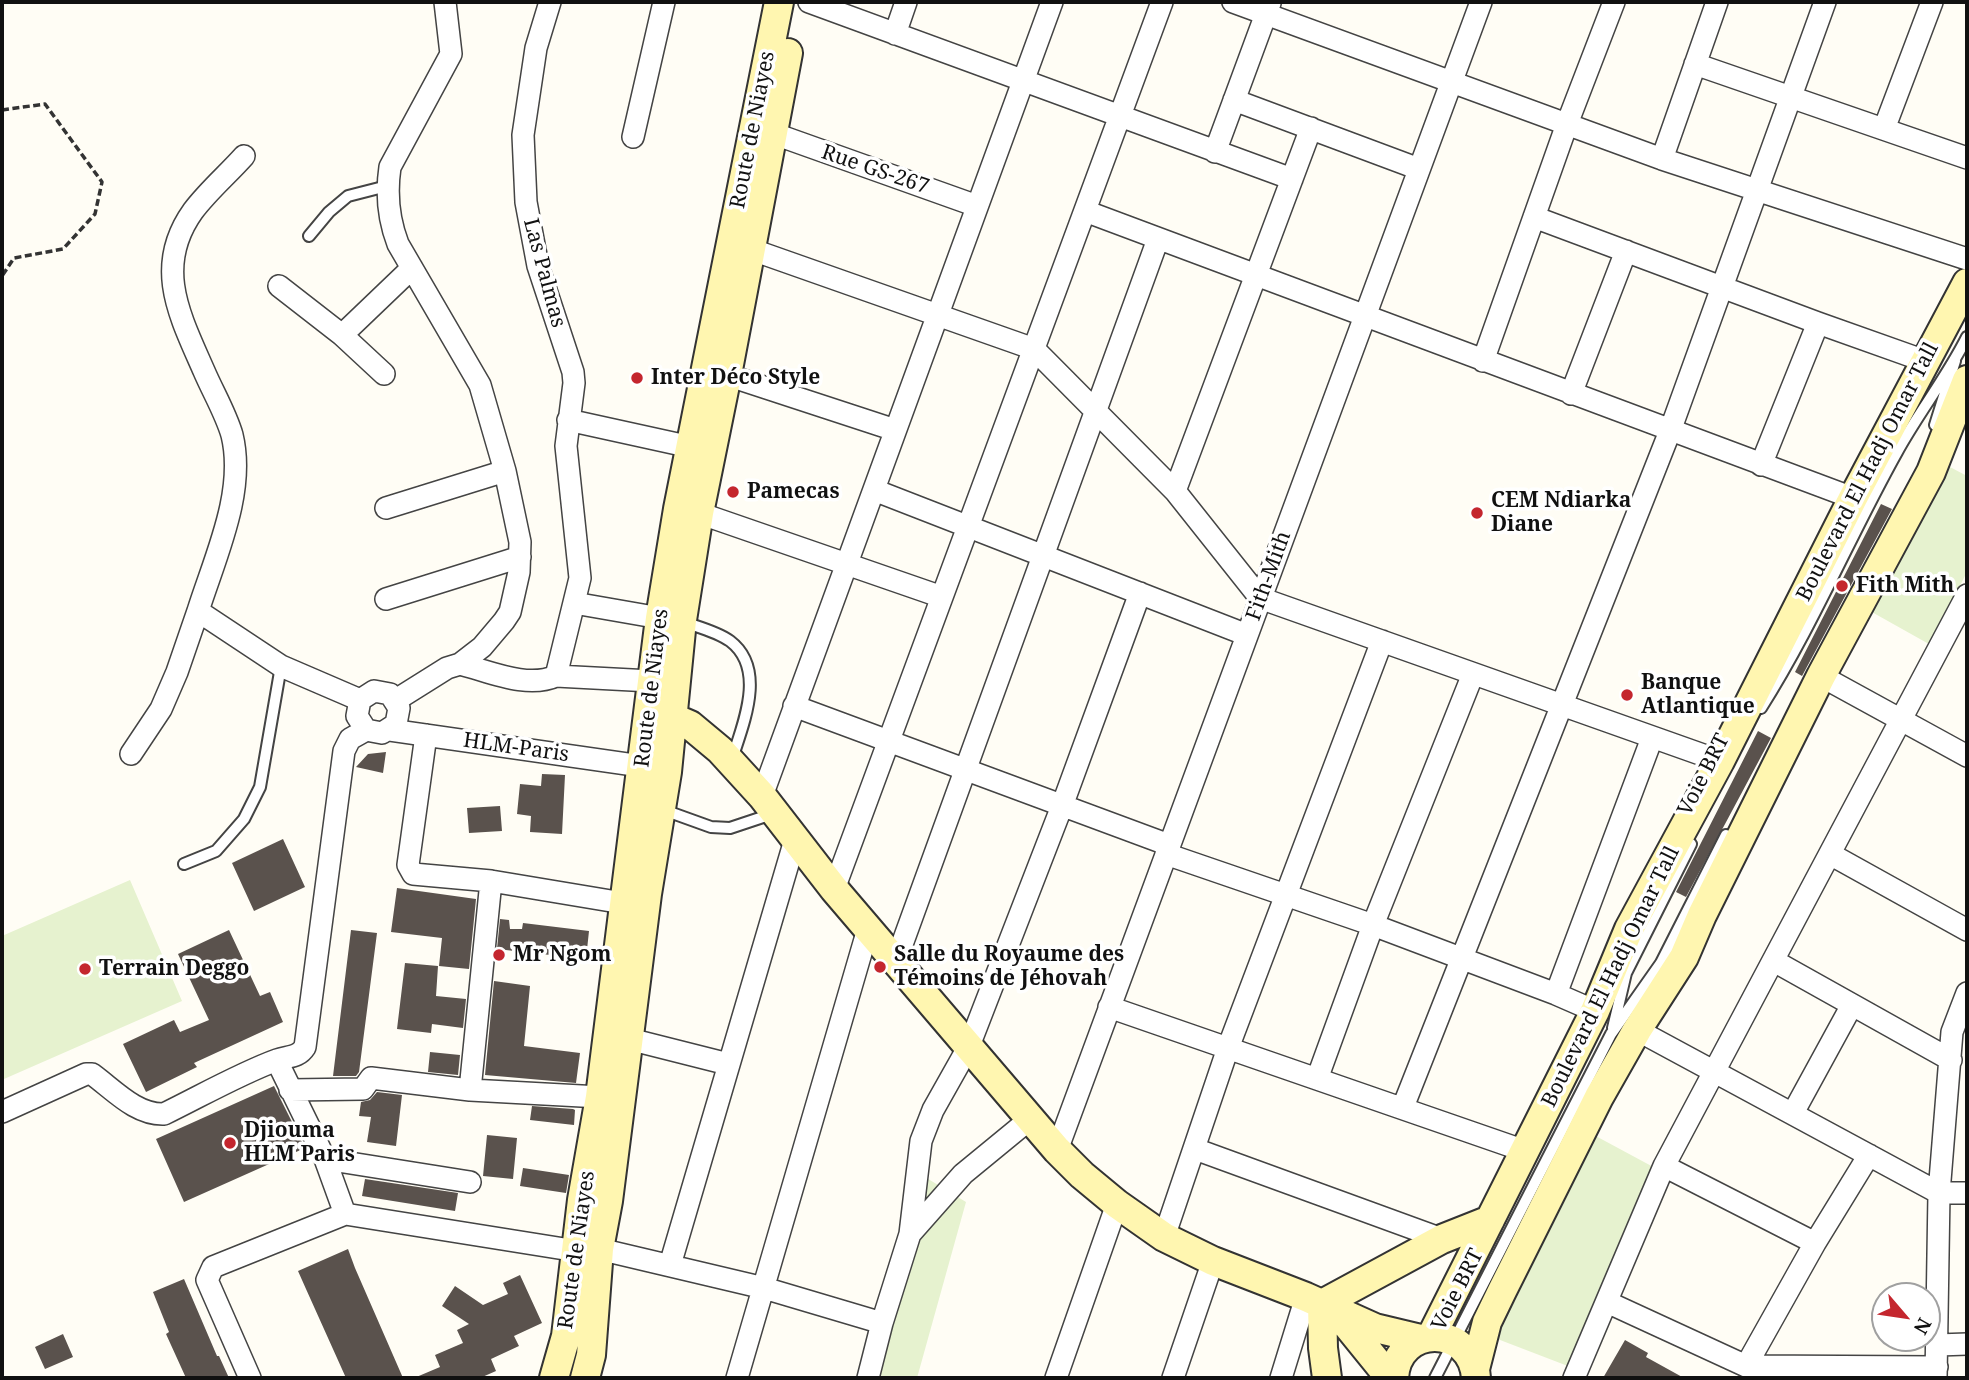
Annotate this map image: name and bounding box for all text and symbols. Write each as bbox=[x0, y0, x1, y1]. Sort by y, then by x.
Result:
street label: Route de Niayes bbox=[725, 49, 781, 211]
street label: Rue GS-267 bbox=[818, 140, 932, 200]
street label: Las Palmas bbox=[517, 216, 571, 330]
street label: Boulevard El Hadj Omar Tall bbox=[1792, 338, 1944, 606]
place label: Inter Déco Style bbox=[651, 365, 820, 391]
marker: Inter Déco Style bbox=[629, 370, 645, 386]
place label: Pamecas bbox=[747, 479, 839, 505]
marker: Pamecas bbox=[725, 484, 741, 500]
place label: CEM Ndiarka Diane bbox=[1491, 488, 1631, 538]
marker: CEM Ndiarka Diane bbox=[1469, 505, 1485, 521]
street label: Fith-Mith bbox=[1241, 528, 1297, 624]
place label: Fith Mith bbox=[1856, 573, 1954, 599]
marker: Fith Mith bbox=[1834, 578, 1850, 594]
street label: Route de Niayes bbox=[630, 607, 674, 769]
place label: Banque Atlantique bbox=[1641, 670, 1755, 720]
marker: Banque Atlantique bbox=[1619, 687, 1635, 703]
street label: HLM-Paris bbox=[461, 728, 571, 768]
street label: Voie BRT bbox=[1673, 730, 1735, 820]
street label: Boulevard El Hadj Omar Tall bbox=[1537, 842, 1685, 1112]
place label: Mr Ngom bbox=[513, 942, 611, 968]
place label: Salle du Royaume des Témoins de Jéhovah bbox=[894, 942, 1124, 992]
marker: Mr Ngom bbox=[491, 947, 507, 963]
place label: Terrain Deggo bbox=[99, 956, 249, 982]
marker: Salle du Royaume des Témoins de Jéhovah bbox=[872, 959, 888, 975]
marker: Terrain Deggo bbox=[77, 961, 93, 977]
place label: Djiouma HLM Paris bbox=[244, 1118, 355, 1168]
marker: Djiouma HLM Paris bbox=[222, 1135, 238, 1151]
street label: Route de Niayes bbox=[553, 1169, 601, 1331]
street label: Voie BRT bbox=[1427, 1245, 1489, 1335]
north arrow bbox=[1871, 1282, 1941, 1352]
text: N bbox=[1908, 1313, 1938, 1339]

